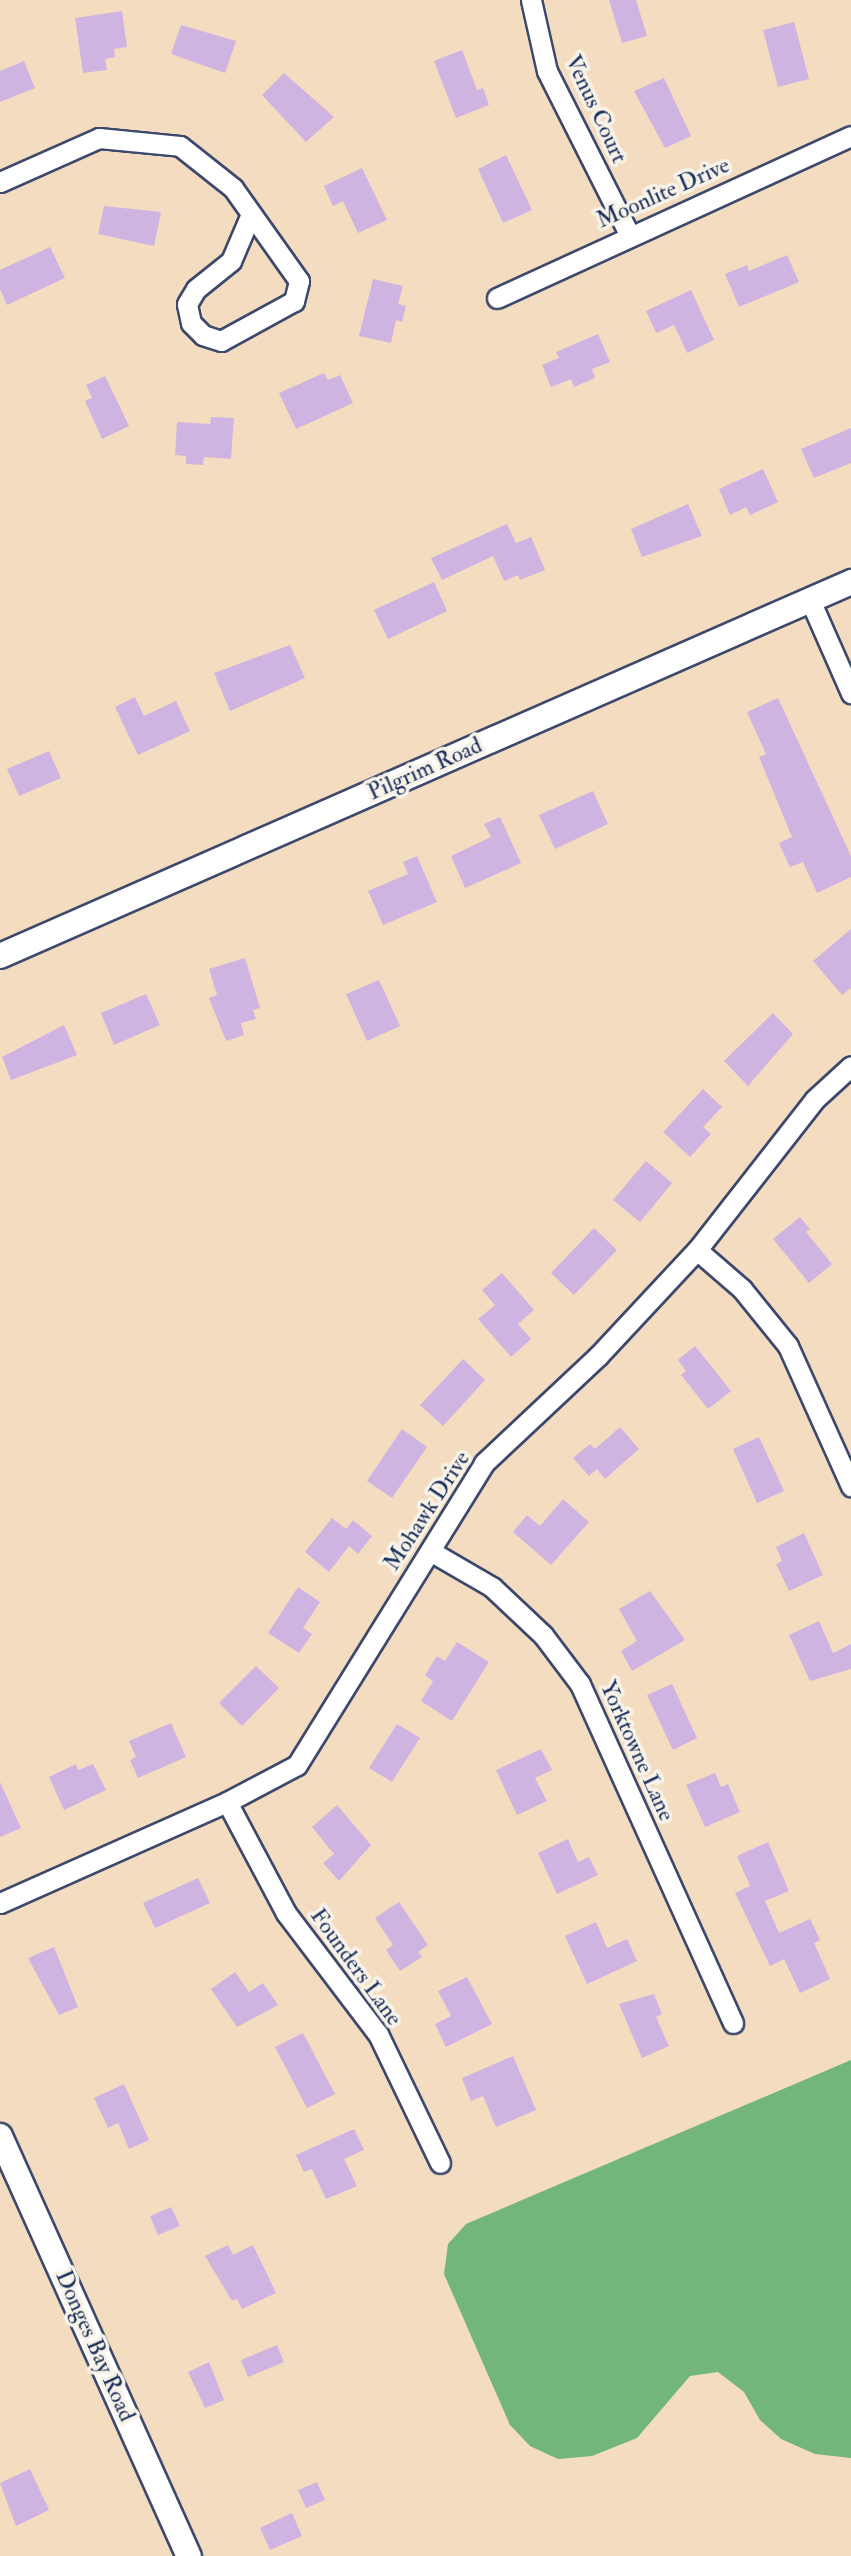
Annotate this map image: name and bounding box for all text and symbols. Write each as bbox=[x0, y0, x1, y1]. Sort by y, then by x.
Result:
street label: Venus Court bbox=[559, 51, 633, 167]
street label: Moonlite Drive bbox=[592, 151, 734, 235]
street label: Pilgrim Road bbox=[364, 732, 486, 806]
street label: Mohawk Drive bbox=[378, 1446, 476, 1576]
street label: Yorktowne Lane bbox=[594, 1677, 680, 1825]
street label: Founders Lane bbox=[304, 1903, 408, 2031]
street label: Donges Bay Road bbox=[49, 2266, 141, 2426]

